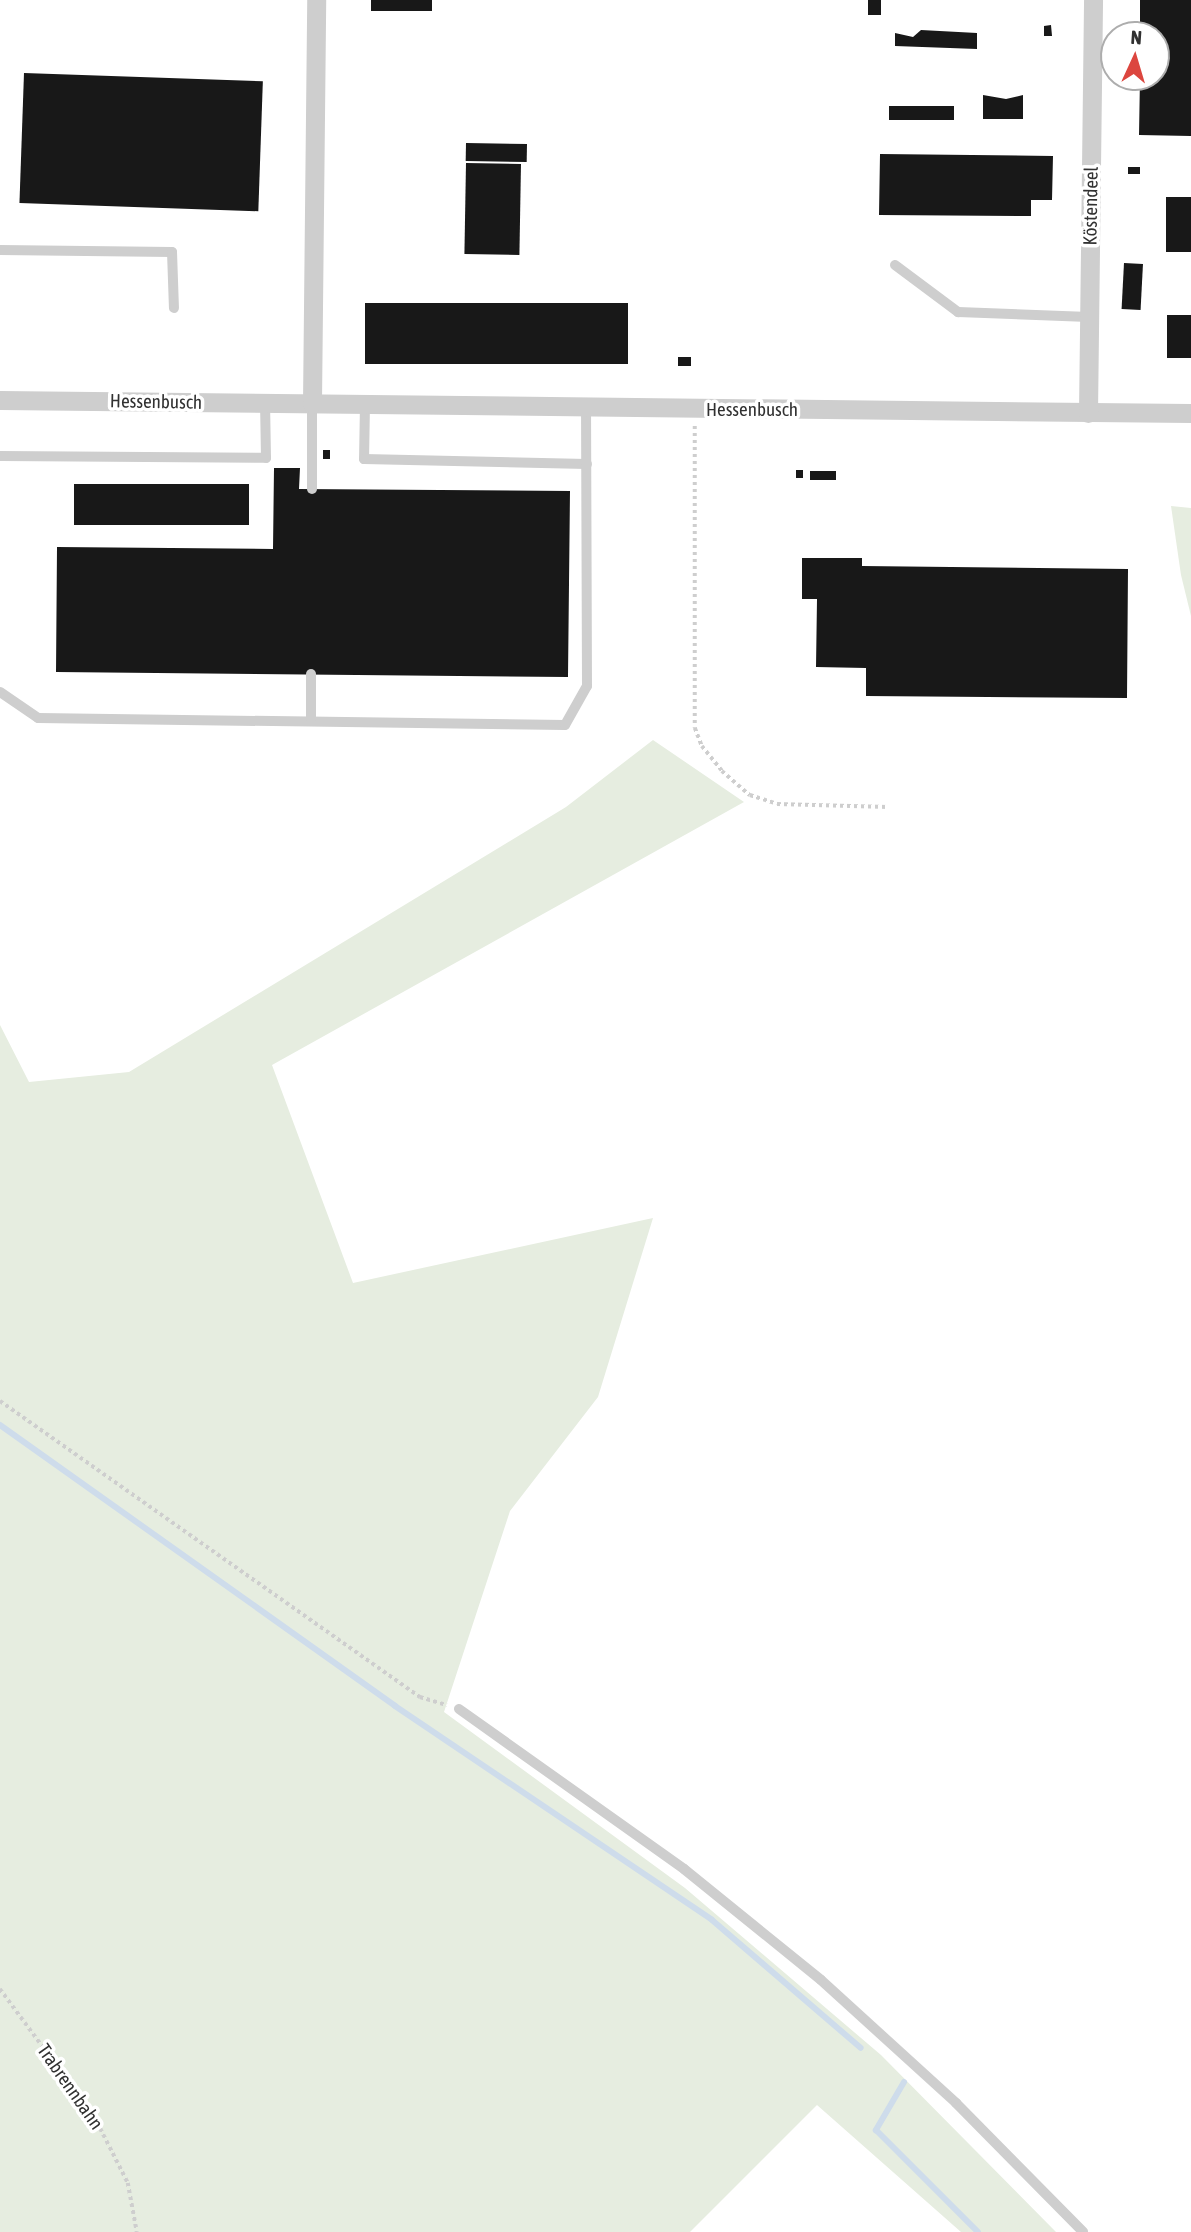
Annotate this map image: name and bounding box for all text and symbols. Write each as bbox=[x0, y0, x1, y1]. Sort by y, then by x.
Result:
north arrow bbox=[1100, 21, 1170, 91]
text: N bbox=[1130, 26, 1143, 48]
street label: Köstendeel bbox=[1079, 166, 1103, 246]
street label: Hessenbusch bbox=[110, 390, 202, 414]
street label: Hessenbusch bbox=[706, 399, 798, 421]
street label: Trabrennbahn bbox=[32, 2040, 108, 2134]

